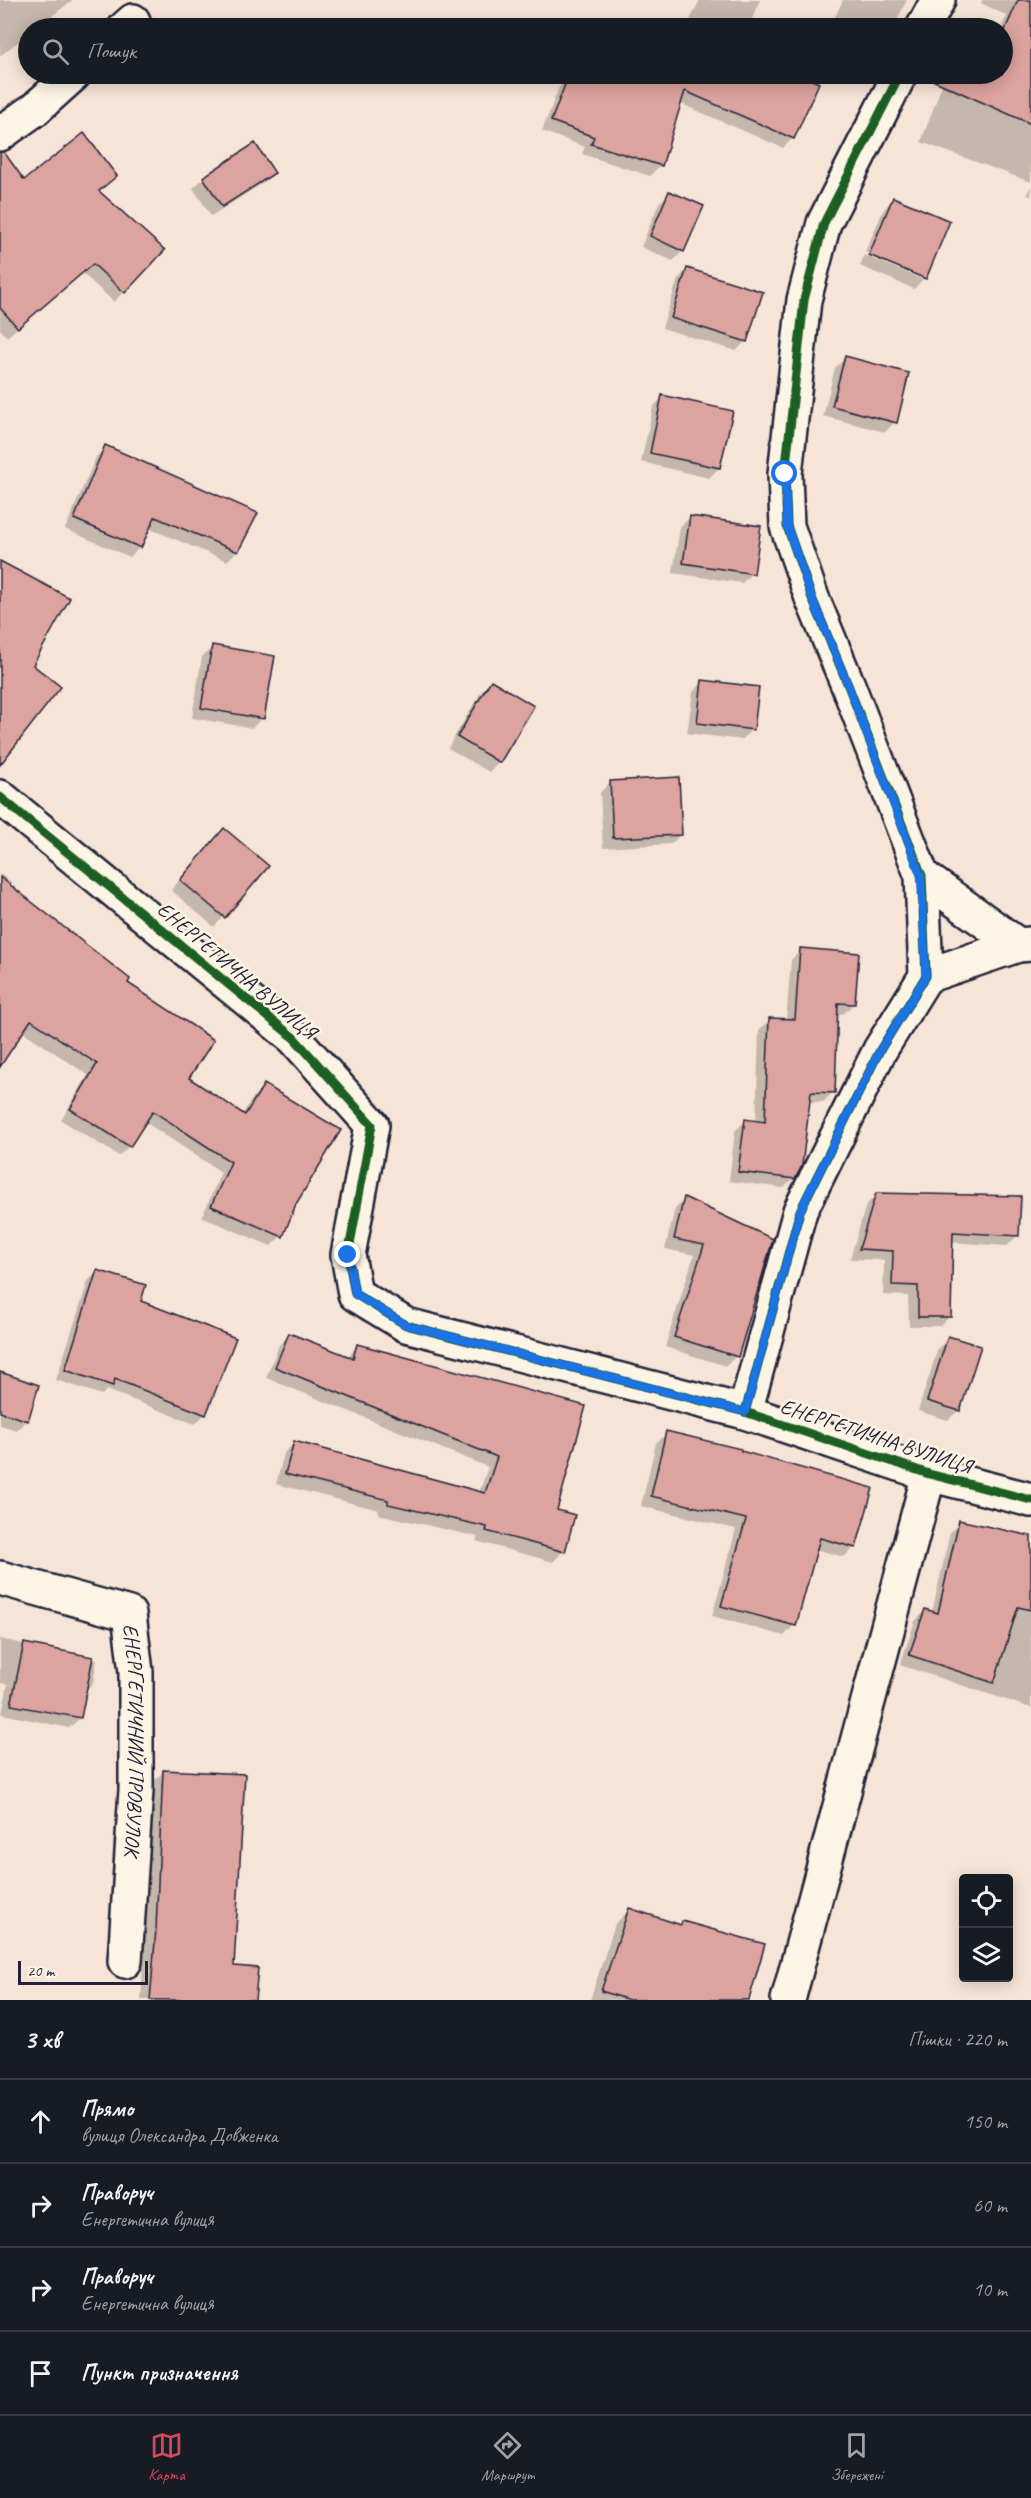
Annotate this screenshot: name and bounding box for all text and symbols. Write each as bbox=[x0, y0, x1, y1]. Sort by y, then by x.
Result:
search box bbox=[18, 18, 1013, 84]
icon: search bbox=[39, 35, 72, 68]
text: Пошук bbox=[87, 37, 136, 65]
route start bbox=[771, 460, 797, 486]
street label: ЕНЕРГЕТИЧНА ВУЛИЦЯ bbox=[152, 896, 324, 1046]
route end bbox=[334, 1241, 360, 1267]
street label: ЕНЕРГЕТИЧНА ВУЛИЦЯ bbox=[777, 1393, 978, 1480]
street label: ЕНЕРГЕТИЧНИЙ ПРОВУЛОК bbox=[117, 1622, 149, 1860]
map controls bbox=[959, 1874, 1013, 1982]
button: locate bbox=[959, 1874, 1013, 1928]
button: layers bbox=[959, 1928, 1013, 1982]
scale bar bbox=[18, 1958, 148, 1986]
text: 20 m bbox=[27, 1961, 54, 1981]
text: 3 хв bbox=[24, 2023, 59, 2056]
text: Пішки · 220 m bbox=[908, 2027, 1007, 2052]
text: Прямо bbox=[81, 2095, 133, 2123]
icon: ahead bbox=[24, 2105, 57, 2138]
text: 150 m bbox=[964, 2109, 1007, 2134]
text: вулиця Олександра Довженка bbox=[81, 2123, 278, 2148]
text: Праворуч bbox=[81, 2179, 153, 2207]
icon: right bbox=[24, 2189, 57, 2222]
text: 60 m bbox=[973, 2193, 1007, 2218]
text: Енергетична вулиця bbox=[81, 2207, 214, 2232]
text: Праворуч bbox=[81, 2263, 153, 2291]
icon: right bbox=[24, 2273, 57, 2306]
text: 10 m bbox=[973, 2277, 1007, 2302]
text: Енергетична вулиця bbox=[81, 2291, 214, 2316]
icon: arrive bbox=[24, 2357, 57, 2390]
text: Пункт призначення bbox=[81, 2359, 238, 2387]
tab: Карта bbox=[148, 2429, 185, 2485]
tab: Маршрут bbox=[481, 2429, 534, 2485]
tab: Збережені bbox=[831, 2429, 883, 2485]

